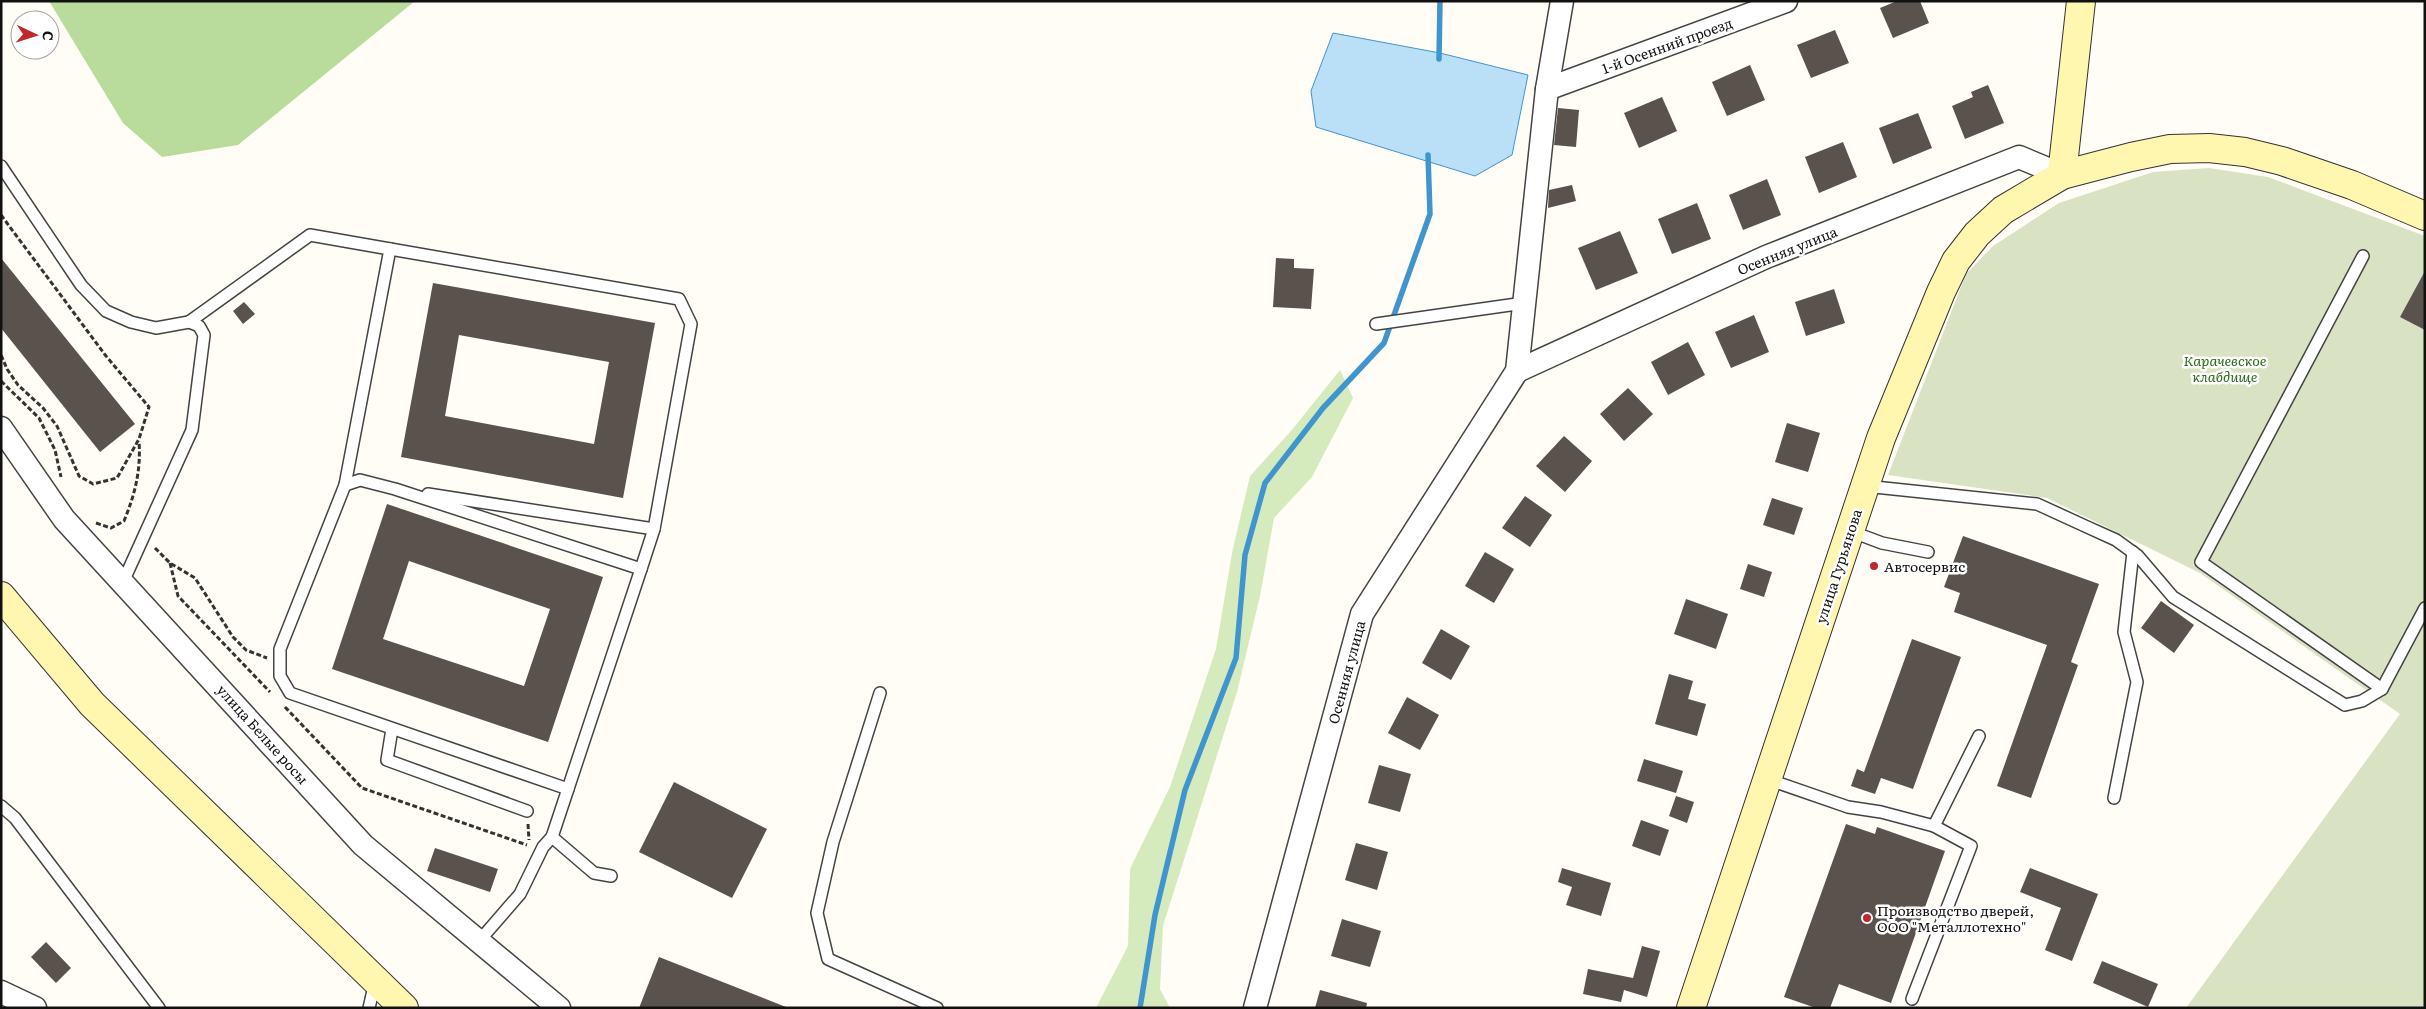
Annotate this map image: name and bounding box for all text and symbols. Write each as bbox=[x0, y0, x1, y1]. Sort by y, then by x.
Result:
north arrow bbox=[10, 10, 60, 60]
street label: 1-й Осенний проезд bbox=[1599, 12, 1735, 78]
text: С bbox=[39, 30, 59, 42]
street label: Осенняя улица bbox=[1734, 221, 1840, 279]
park label: Карачевское клабдище bbox=[2184, 350, 2267, 386]
street label: улица Гурьянова bbox=[1810, 506, 1866, 626]
place label: Автосервис bbox=[1884, 556, 1965, 576]
marker: Автосервис bbox=[1868, 560, 1880, 572]
street label: Осенняя улица bbox=[1323, 618, 1370, 726]
street label: улица Белые росы bbox=[213, 680, 313, 788]
place label: Производство дверей, ООО "Металлотехно" bbox=[1877, 900, 2034, 936]
marker: Производство дверей, ООО "Металлотехно" bbox=[1861, 912, 1873, 924]

